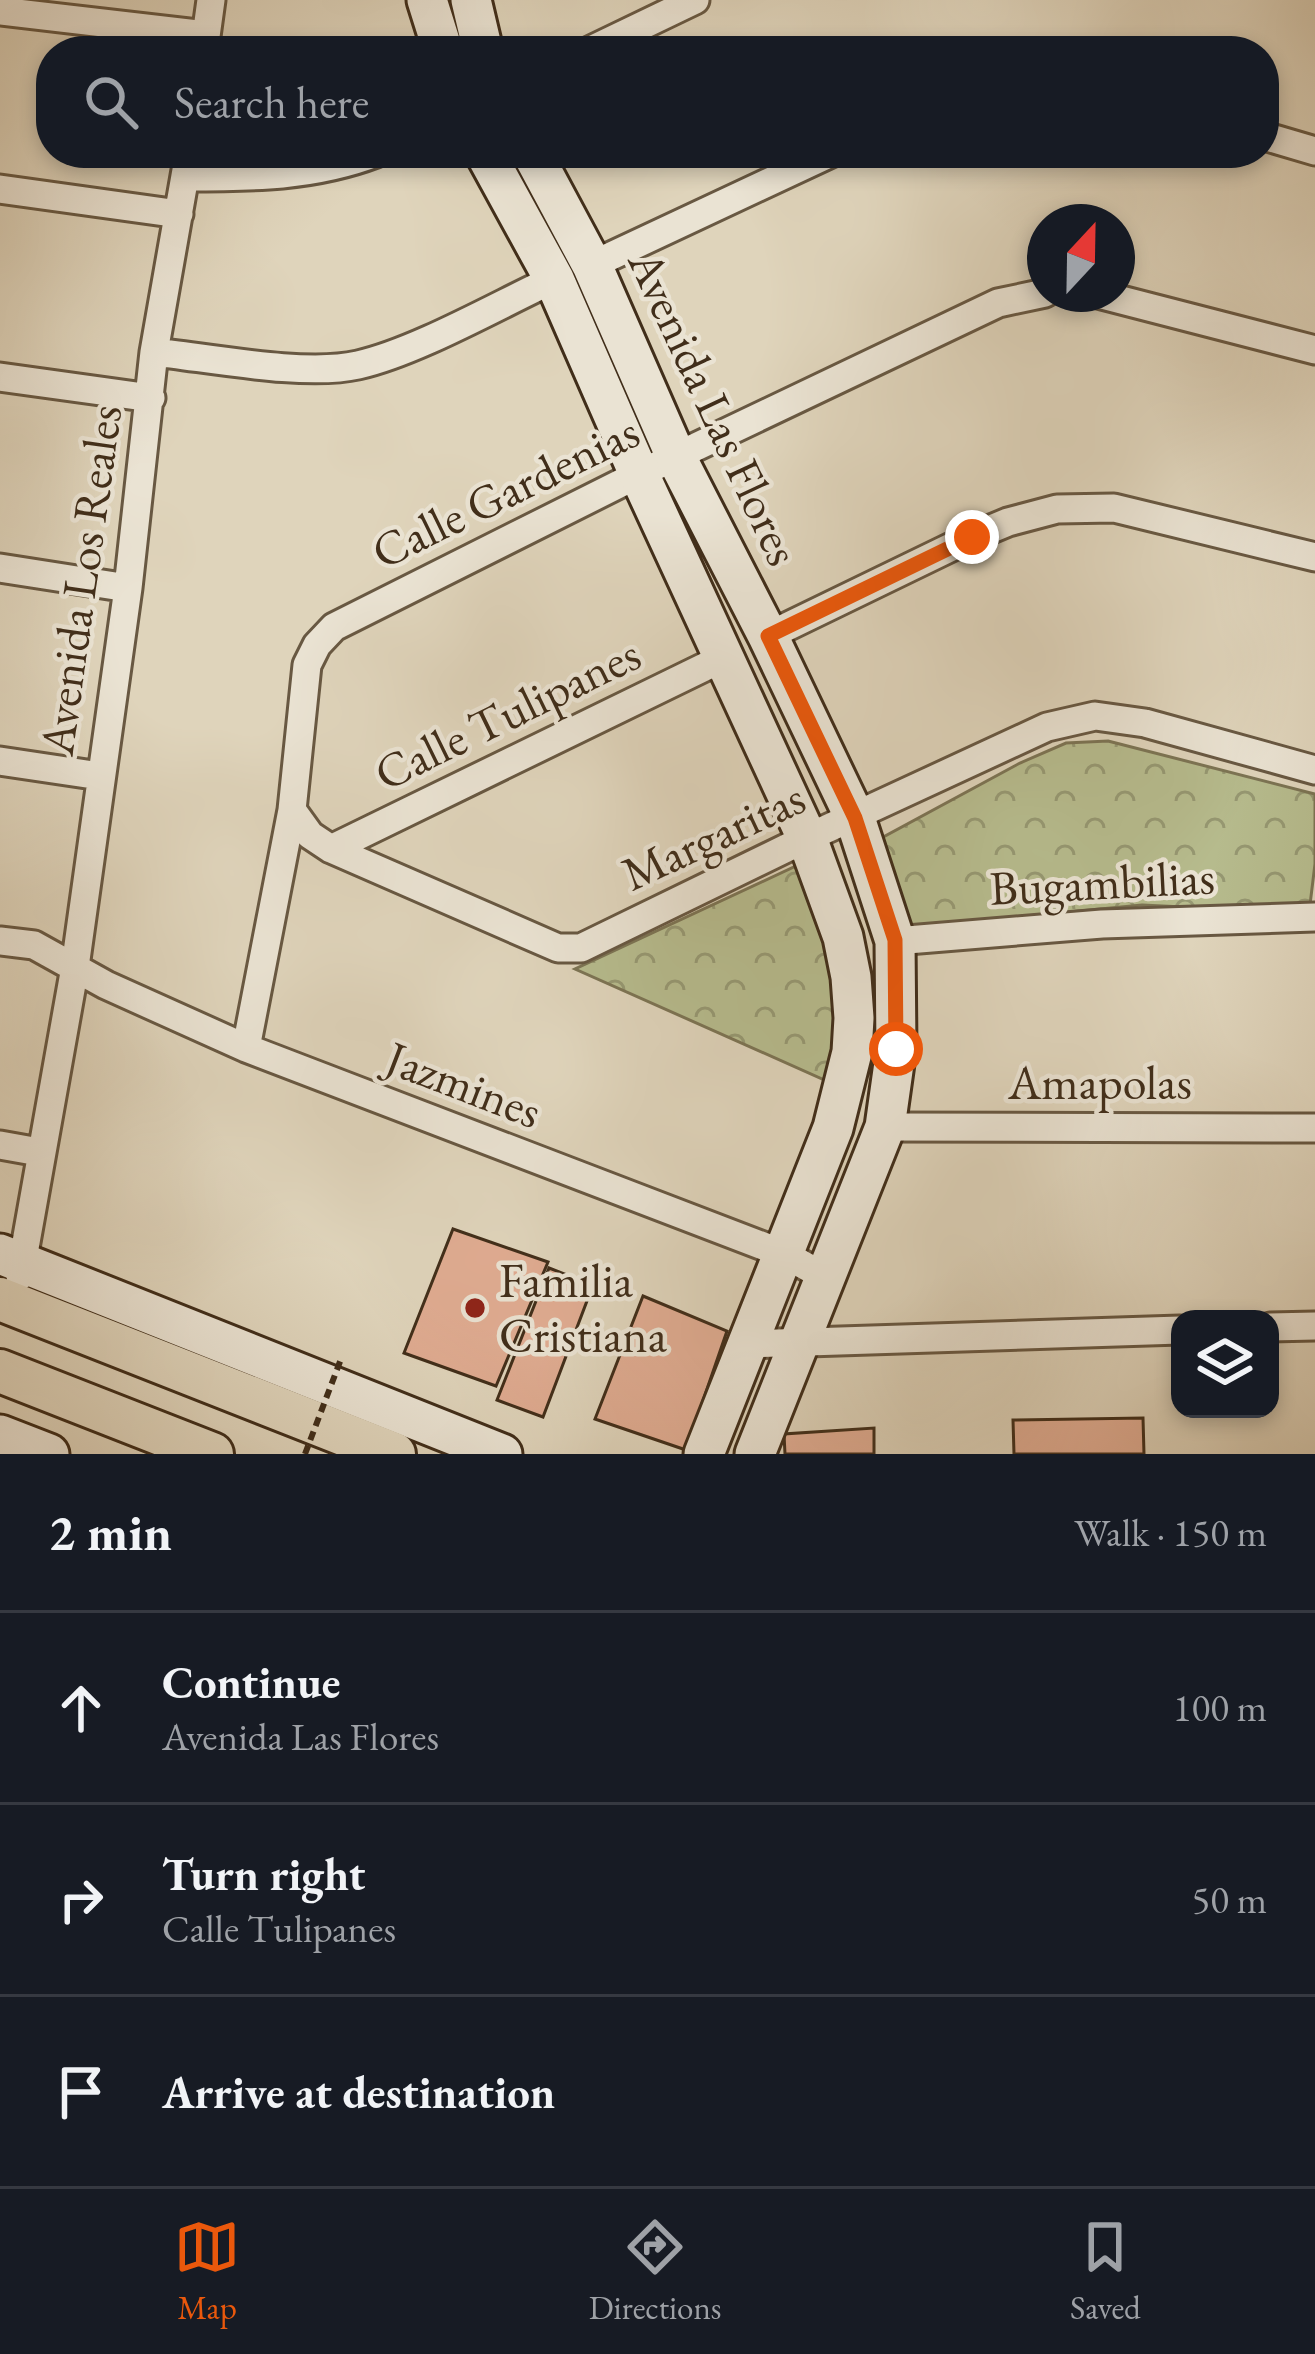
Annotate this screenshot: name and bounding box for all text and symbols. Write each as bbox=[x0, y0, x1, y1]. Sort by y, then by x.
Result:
search box bbox=[36, 36, 1279, 168]
icon: search bbox=[78, 69, 144, 135]
text: Search here bbox=[174, 73, 369, 131]
north arrow bbox=[1027, 204, 1135, 312]
street label: Avenida Las Flores bbox=[614, 238, 815, 575]
street label: Calle Gardenias bbox=[361, 400, 649, 582]
street label: Avenida Los Reales bbox=[25, 401, 135, 760]
route end bbox=[945, 510, 999, 564]
street label: Calle Tulipanes bbox=[364, 622, 650, 804]
street label: Margaritas bbox=[612, 766, 814, 904]
street label: Bugambilias bbox=[988, 845, 1216, 919]
route start bbox=[869, 1022, 923, 1076]
street label: Jazmines bbox=[374, 1025, 550, 1142]
street label: Amapolas bbox=[1007, 1051, 1192, 1113]
place label: Familia Cristiana bbox=[499, 1249, 668, 1366]
marker: Familia Cristiana bbox=[462, 1295, 488, 1321]
map controls bbox=[1171, 1310, 1279, 1418]
button: layers bbox=[1171, 1310, 1279, 1418]
text: 2 min bbox=[48, 1499, 172, 1565]
text: Walk · 150 m bbox=[1074, 1507, 1267, 1558]
text: Continue bbox=[162, 1653, 340, 1711]
icon: ahead bbox=[48, 1675, 114, 1741]
text: 100 m bbox=[1173, 1682, 1267, 1733]
text: Avenida Las Flores bbox=[162, 1711, 439, 1762]
text: Turn right bbox=[162, 1845, 365, 1903]
icon: right bbox=[48, 1867, 114, 1933]
text: 50 m bbox=[1191, 1874, 1267, 1925]
text: Calle Tulipanes bbox=[162, 1903, 396, 1954]
icon: arrive bbox=[48, 2059, 114, 2125]
text: Arrive at destination bbox=[162, 2063, 555, 2121]
tab: Map bbox=[174, 2214, 240, 2329]
tab: Directions bbox=[589, 2214, 722, 2329]
tab: Saved bbox=[1070, 2214, 1141, 2329]

